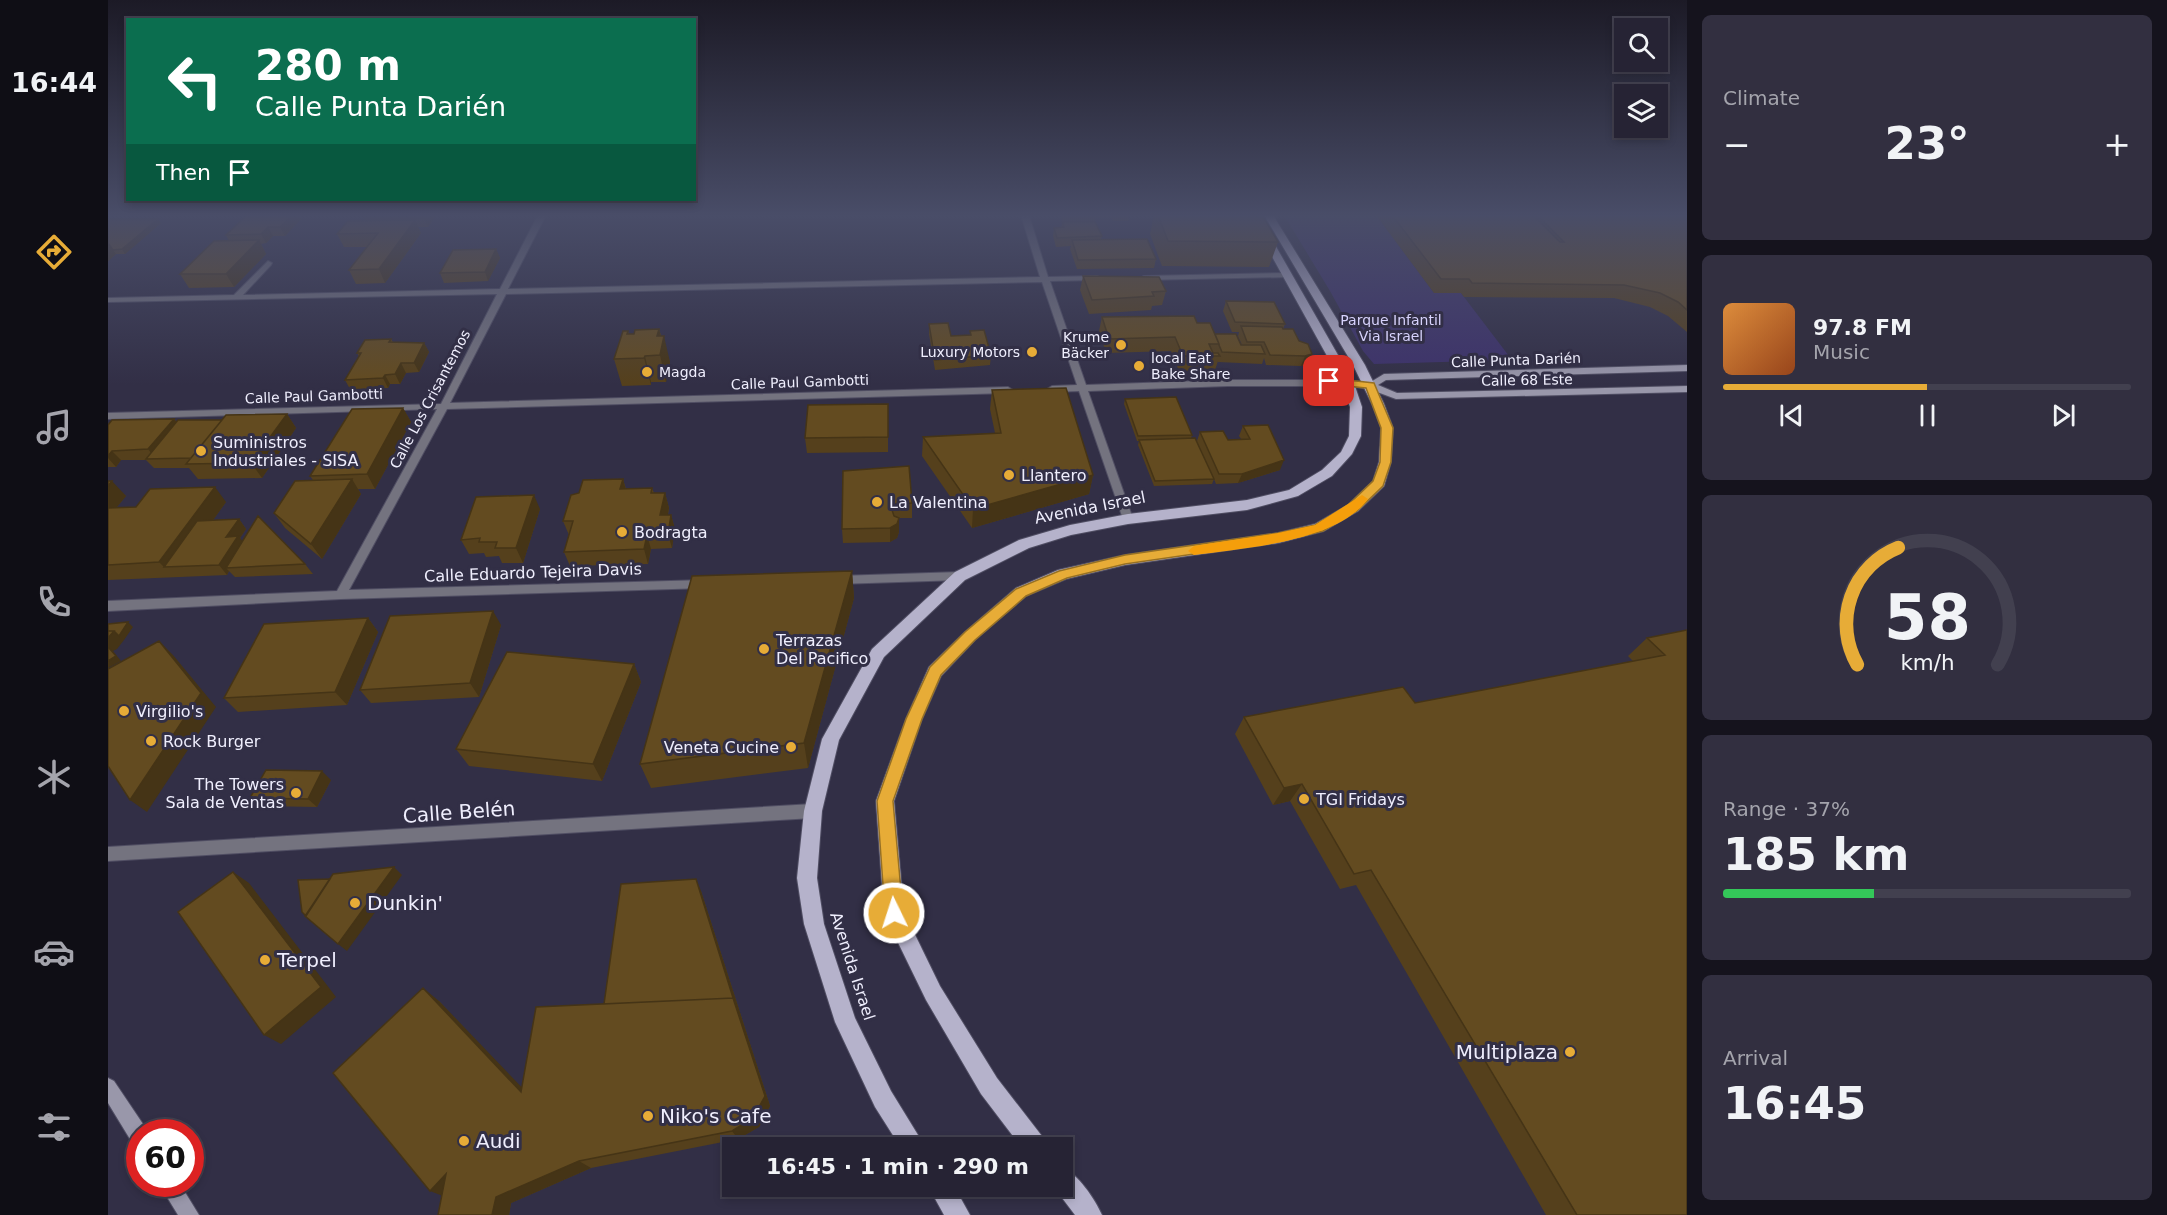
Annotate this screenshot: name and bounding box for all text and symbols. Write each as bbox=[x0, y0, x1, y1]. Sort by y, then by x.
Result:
map controls bbox=[1614, 18, 1668, 138]
button: search bbox=[1614, 18, 1668, 72]
text: 280 m bbox=[255, 41, 401, 90]
icon: left bbox=[156, 42, 234, 120]
text: 16:44 bbox=[11, 67, 97, 98]
button: layers bbox=[1614, 84, 1668, 138]
text: Climate bbox=[1723, 86, 1800, 110]
text: Calle Punta Darién bbox=[255, 91, 506, 122]
text: 23° bbox=[1884, 117, 1970, 170]
text: − bbox=[1723, 125, 1751, 164]
text: + bbox=[2103, 125, 2131, 164]
icon: arrive bbox=[223, 156, 256, 189]
text: Then bbox=[156, 160, 211, 185]
icon: directions bbox=[33, 231, 75, 273]
park label: Parque Infantil Via Israel bbox=[1340, 312, 1442, 344]
text: 97.8 FM bbox=[1813, 315, 1912, 340]
street label: Calle Los Crisantemos bbox=[387, 327, 473, 471]
place label: Krume Bäcker bbox=[1061, 329, 1109, 361]
marker: Krume Bäcker bbox=[1114, 338, 1128, 352]
text: Music bbox=[1813, 340, 1870, 364]
place label: Luxury Motors bbox=[920, 344, 1020, 360]
marker: Luxury Motors bbox=[1025, 345, 1039, 359]
place label: local Eat Bake Share bbox=[1151, 350, 1230, 382]
street label: Calle Punta Darién bbox=[1451, 350, 1581, 370]
pin bbox=[1303, 355, 1354, 406]
marker: local Eat Bake Share bbox=[1132, 359, 1146, 373]
place label: Magda bbox=[659, 364, 706, 380]
icon: arrive bbox=[1312, 364, 1345, 397]
marker: Magda bbox=[640, 365, 654, 379]
street label: Calle 68 Este bbox=[1481, 371, 1573, 389]
street label: Calle Paul Gambotti bbox=[731, 372, 869, 392]
street label: Calle Paul Gambotti bbox=[245, 386, 383, 406]
icon: previous bbox=[1775, 399, 1808, 432]
icon: pause bbox=[1911, 399, 1944, 432]
icon: next bbox=[2047, 399, 2080, 432]
icon: music bbox=[33, 406, 75, 448]
place label: Suministros Industriales - SISA bbox=[213, 433, 358, 470]
marker: Suministros Industriales - SISA bbox=[194, 444, 208, 458]
place label: Llantero bbox=[1021, 466, 1086, 485]
marker: Llantero bbox=[1002, 468, 1016, 482]
street label: Avenida Israel bbox=[1033, 487, 1147, 528]
place label: La Valentina bbox=[889, 493, 987, 512]
marker: La Valentina bbox=[870, 495, 884, 509]
place label: Bodragta bbox=[634, 523, 708, 542]
marker: Bodragta bbox=[615, 525, 629, 539]
street label: Calle Eduardo Tejeira Davis bbox=[424, 559, 642, 586]
icon: phone bbox=[33, 581, 75, 623]
text: 58 bbox=[1884, 581, 1970, 654]
place label: Terrazas Del Pacifico bbox=[775, 631, 868, 668]
marker: Terrazas Del Pacifico bbox=[757, 642, 771, 656]
text: km/h bbox=[1900, 650, 1954, 675]
place label: Virgilio's bbox=[136, 702, 203, 721]
marker: Virgilio's bbox=[117, 704, 131, 718]
place label: Rock Burger bbox=[163, 732, 261, 751]
marker: Rock Burger bbox=[144, 734, 158, 748]
place label: Veneta Cucine bbox=[664, 738, 779, 757]
marker: Veneta Cucine bbox=[784, 740, 798, 754]
icon: climate bbox=[33, 756, 75, 798]
place label: The Towers Sala de Ventas bbox=[166, 775, 284, 812]
marker: The Towers Sala de Ventas bbox=[289, 786, 303, 800]
place label: TGI Fridays bbox=[1315, 790, 1405, 809]
marker: TGI Fridays bbox=[1297, 792, 1311, 806]
street label: Calle Belén bbox=[402, 796, 516, 828]
text: Range · 37% bbox=[1723, 797, 1850, 821]
text: 185 km bbox=[1723, 828, 1909, 881]
position arrow bbox=[862, 881, 926, 945]
place label: Dunkin' bbox=[367, 891, 443, 915]
marker: Dunkin' bbox=[348, 896, 362, 910]
street label: Avenida Israel bbox=[826, 910, 879, 1023]
icon: car bbox=[33, 931, 75, 973]
place label: Terpel bbox=[276, 948, 337, 972]
marker: Terpel bbox=[258, 953, 272, 967]
place label: Multiplaza bbox=[1456, 1040, 1558, 1064]
marker: Multiplaza bbox=[1563, 1045, 1577, 1059]
text: Arrival bbox=[1723, 1046, 1788, 1070]
text: 16:45 bbox=[1723, 1077, 1866, 1130]
place label: Niko's Cafe bbox=[660, 1104, 771, 1128]
icon: filters bbox=[33, 1106, 75, 1148]
marker: Niko's Cafe bbox=[641, 1109, 655, 1123]
speed limit sign: 60 bbox=[126, 1119, 204, 1197]
place label: Audi bbox=[476, 1129, 521, 1153]
marker: Audi bbox=[457, 1134, 471, 1148]
text: 16:45 · 1 min · 290 m bbox=[766, 1154, 1029, 1179]

